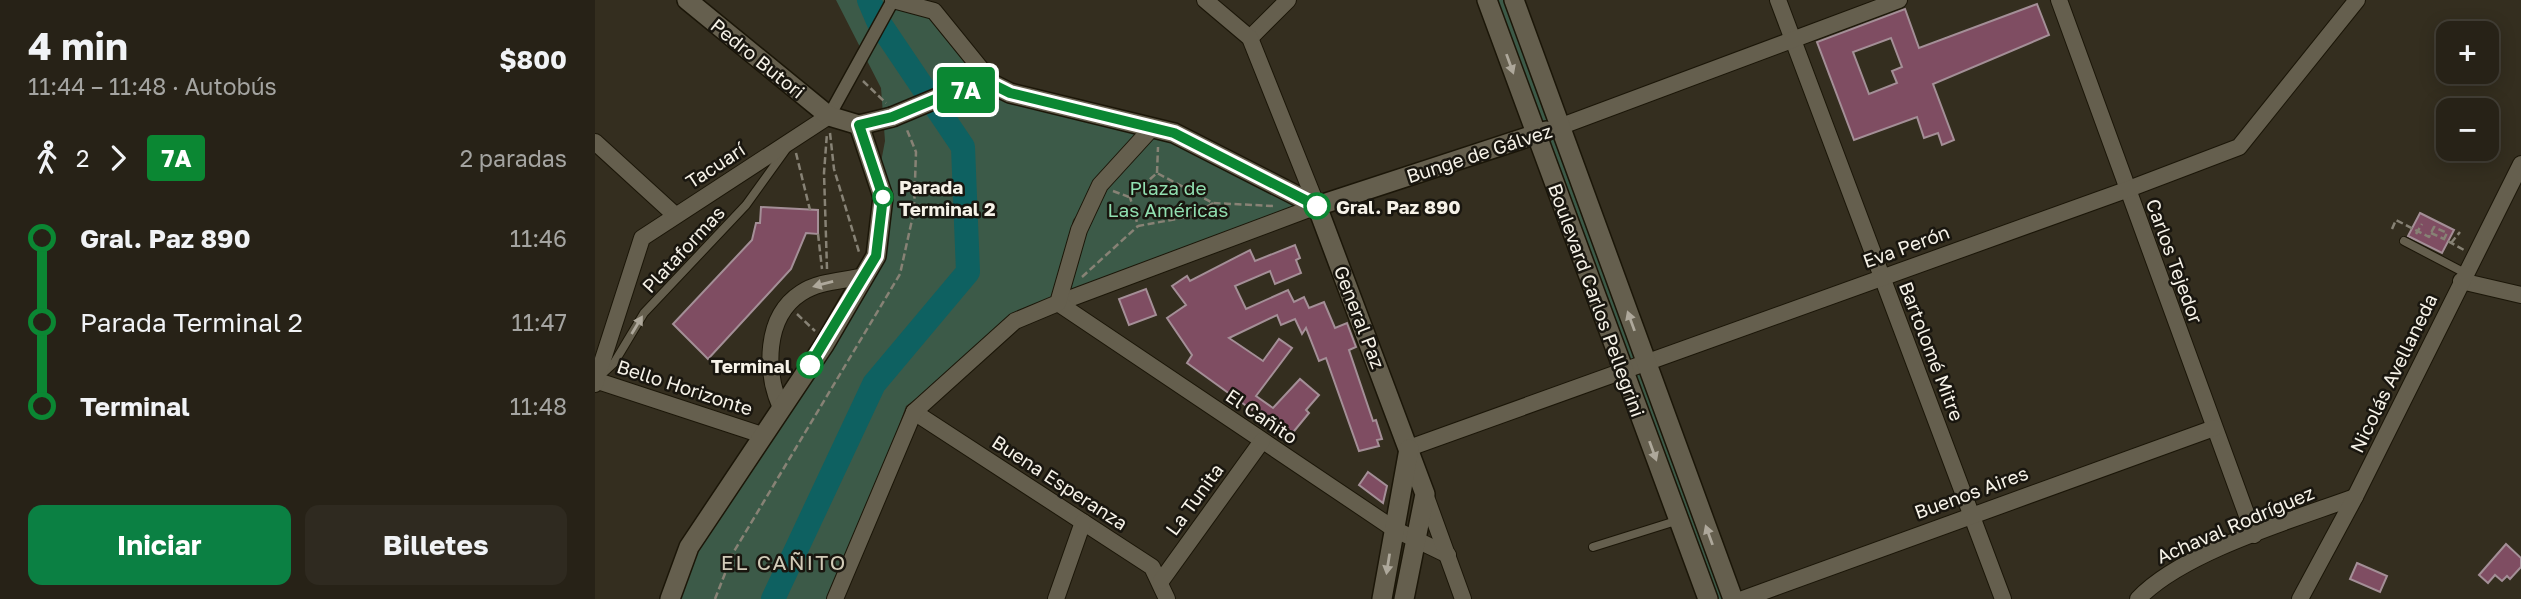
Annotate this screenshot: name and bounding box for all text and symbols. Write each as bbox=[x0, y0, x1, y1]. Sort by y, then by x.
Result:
street label: Pedro Butori bbox=[706, 13, 810, 103]
map controls bbox=[2436, 21, 2499, 161]
button: + bbox=[2436, 21, 2499, 84]
text: 4 min bbox=[28, 23, 128, 68]
text: $800 bbox=[499, 44, 567, 75]
one-way arrow bbox=[1505, 54, 1516, 75]
line badge: 7A bbox=[935, 67, 997, 113]
text: 11:44 – 11:48 · Autobús bbox=[28, 72, 277, 100]
text: 7A bbox=[951, 75, 981, 104]
button: − bbox=[2436, 98, 2499, 161]
street label: Bunge de Gálvez bbox=[1403, 119, 1555, 187]
street label: Tacuarí bbox=[681, 136, 750, 193]
icon: walk bbox=[28, 139, 66, 177]
icon: forward bbox=[99, 139, 137, 177]
text: 7A bbox=[161, 143, 191, 172]
text: 2 bbox=[76, 144, 89, 172]
text: 2 paradas bbox=[460, 144, 567, 172]
place label: Parada Terminal 2 bbox=[899, 175, 996, 220]
park label: Plaza de Las Américas bbox=[1108, 176, 1228, 221]
street label: Boulevard Carlos Pellegrini bbox=[1544, 180, 1650, 420]
marker: Parada Terminal 2 bbox=[873, 187, 893, 207]
marker: Gral. Paz 890 bbox=[1304, 193, 1330, 219]
place label: Gral. Paz 890 bbox=[1336, 195, 1461, 218]
street label: Carlos Tejedor bbox=[2142, 196, 2208, 327]
street label: Plataformas bbox=[637, 201, 729, 297]
street label: Eva Perón bbox=[1860, 220, 1952, 272]
text: Gral. Paz 890 bbox=[80, 223, 251, 254]
text: 11:46 bbox=[510, 224, 567, 252]
street label: General Paz bbox=[1330, 262, 1390, 372]
street label: Bartolomé Mitre bbox=[1895, 278, 1969, 424]
one-way arrow bbox=[812, 280, 833, 290]
street label: Nicolás Avellaneda bbox=[2345, 290, 2441, 456]
text: Parada Terminal 2 bbox=[80, 307, 303, 338]
text: 11:47 bbox=[512, 308, 567, 336]
one-way arrow bbox=[1625, 311, 1636, 332]
one-way arrow bbox=[630, 316, 643, 335]
marker: Terminal bbox=[797, 352, 823, 378]
street label: Bello Horizonte bbox=[614, 354, 756, 420]
place label: Terminal bbox=[711, 354, 791, 377]
street label: El Cañito bbox=[1222, 384, 1302, 448]
text: Terminal bbox=[80, 391, 190, 422]
text: 11:48 bbox=[510, 392, 567, 420]
street label: Buena Esperanza bbox=[988, 430, 1132, 534]
one-way arrow bbox=[1648, 441, 1659, 462]
street label: La Tunita bbox=[1160, 459, 1228, 539]
street label: Buenos Aires bbox=[1911, 461, 2031, 523]
street label: Achaval Rodríguez bbox=[2153, 480, 2317, 568]
button: Iniciar bbox=[28, 505, 291, 585]
button: Billetes bbox=[305, 505, 567, 585]
one-way arrow bbox=[1703, 524, 1714, 545]
district label: EL CAÑITO bbox=[721, 549, 847, 575]
one-way arrow bbox=[1382, 553, 1393, 575]

